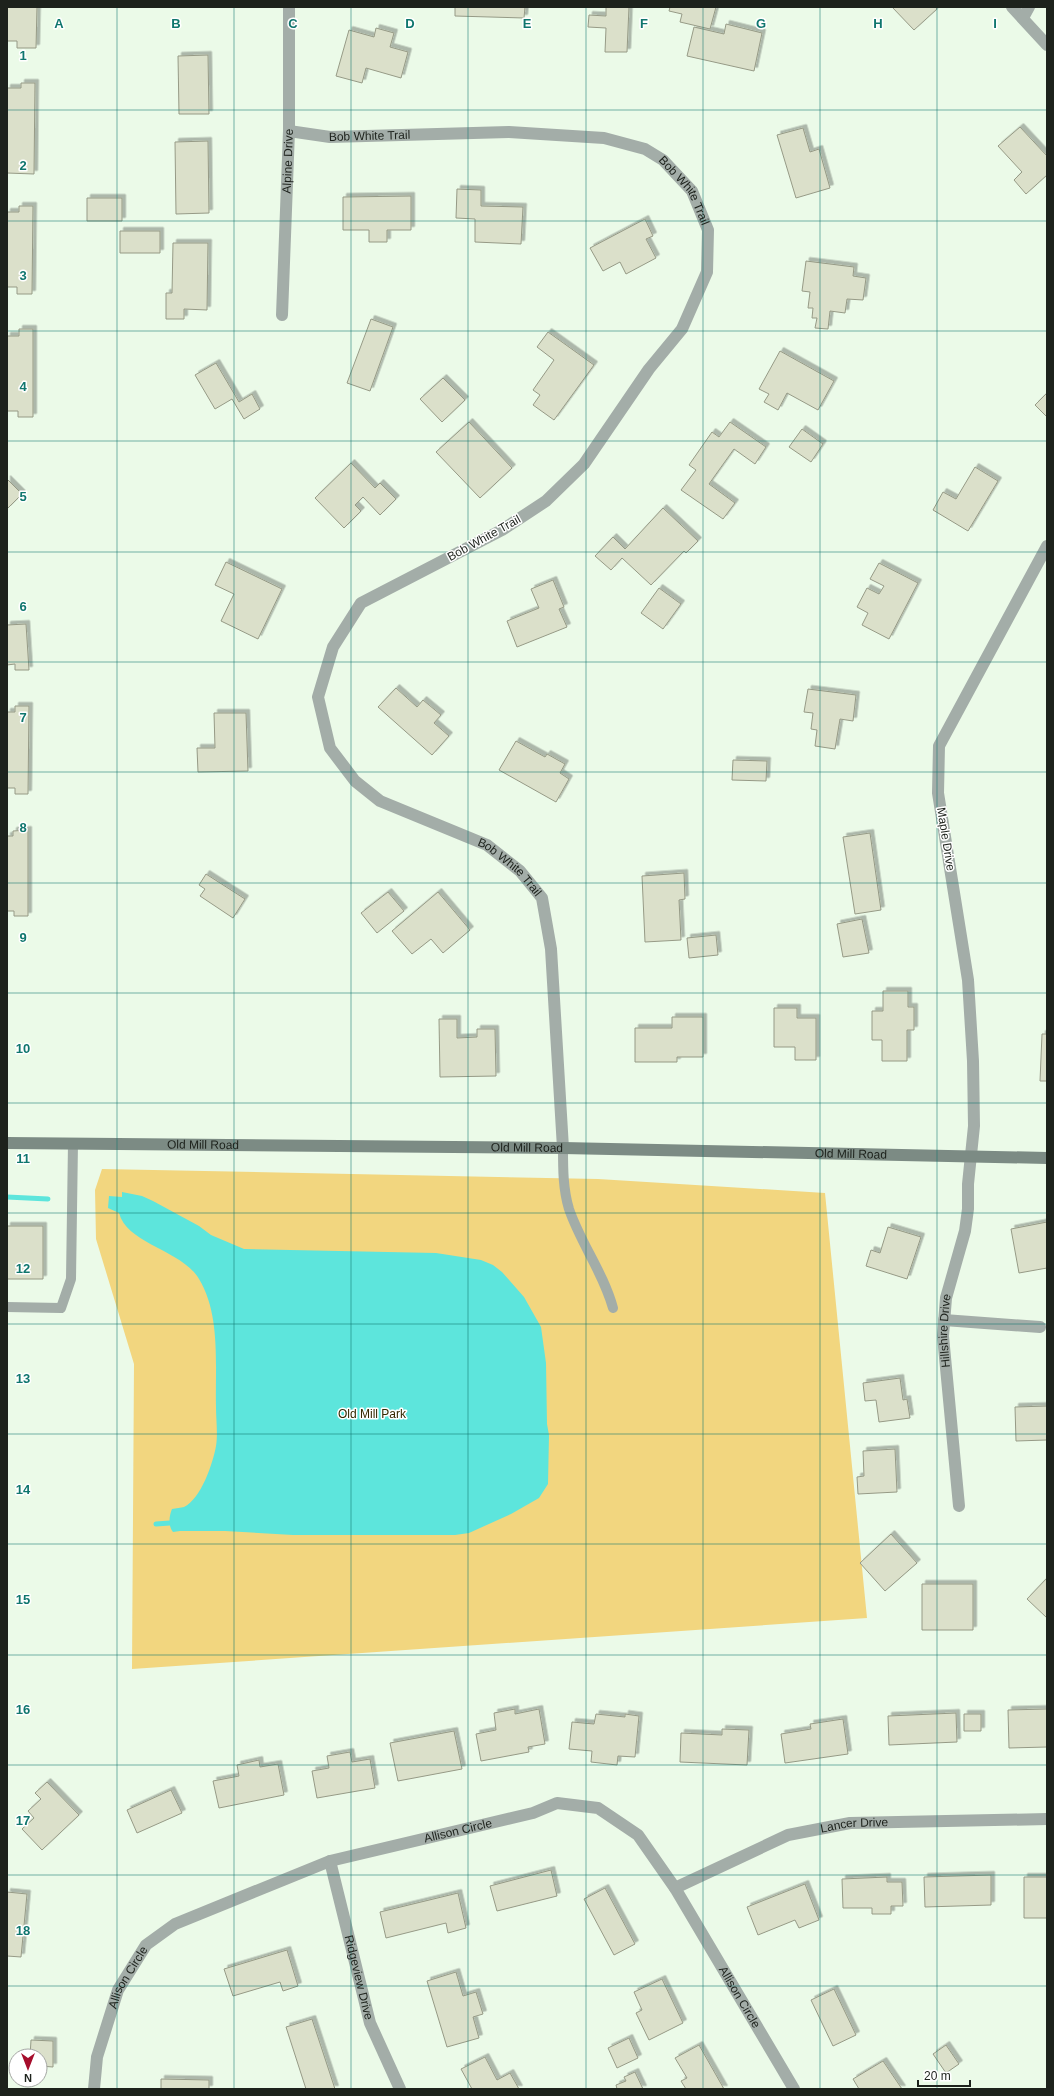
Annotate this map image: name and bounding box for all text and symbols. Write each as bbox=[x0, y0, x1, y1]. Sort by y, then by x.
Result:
text: A bbox=[54, 16, 64, 31]
text: B bbox=[171, 16, 181, 31]
text: C bbox=[288, 16, 298, 31]
text: D bbox=[405, 16, 415, 31]
text: E bbox=[523, 16, 532, 31]
text: F bbox=[640, 16, 648, 31]
text: G bbox=[756, 16, 766, 31]
text: H bbox=[873, 16, 883, 31]
text: I bbox=[993, 16, 997, 31]
text: 1 bbox=[19, 48, 27, 63]
street label: Alpine Drive bbox=[280, 128, 296, 194]
street label: Bob White Trail bbox=[329, 128, 410, 144]
street label: Bob White Trail bbox=[656, 153, 712, 227]
text: 2 bbox=[19, 158, 27, 173]
text: 3 bbox=[19, 268, 27, 283]
text: 4 bbox=[19, 379, 27, 394]
text: 5 bbox=[19, 489, 27, 504]
street label: Bob White Trail bbox=[445, 512, 523, 564]
text: 6 bbox=[19, 599, 27, 614]
text: 7 bbox=[19, 710, 27, 725]
street label: Maple Drive bbox=[934, 806, 958, 872]
text: 8 bbox=[19, 820, 27, 835]
street label: Bob White Trail bbox=[476, 835, 545, 899]
text: 9 bbox=[19, 930, 27, 945]
text: 10 bbox=[16, 1041, 30, 1056]
street label: Old Mill Road bbox=[167, 1137, 239, 1152]
street label: Old Mill Road bbox=[491, 1140, 563, 1155]
street label: Old Mill Road bbox=[815, 1146, 887, 1162]
text: 11 bbox=[16, 1151, 30, 1166]
text: 12 bbox=[16, 1261, 30, 1276]
street label: Hillshire Drive bbox=[936, 1292, 954, 1368]
text: 13 bbox=[16, 1371, 30, 1386]
park label: Old Mill Park bbox=[338, 1407, 407, 1421]
text: 14 bbox=[16, 1482, 31, 1497]
text: 15 bbox=[16, 1592, 30, 1607]
text: 16 bbox=[16, 1702, 30, 1717]
text: 17 bbox=[16, 1813, 30, 1828]
street label: Lancer Drive bbox=[819, 1815, 889, 1836]
street label: Allison Circle bbox=[423, 1816, 494, 1846]
text: 18 bbox=[16, 1923, 30, 1938]
street label: Ridgeview Drive bbox=[342, 1934, 376, 2022]
street label: Allison Circle bbox=[106, 1943, 151, 2010]
street label: Allison Circle bbox=[716, 1964, 763, 2031]
north arrow bbox=[8, 2048, 48, 2088]
scale bar bbox=[918, 2062, 970, 2088]
text: 20 m bbox=[924, 2069, 951, 2083]
text: N bbox=[24, 2072, 32, 2084]

